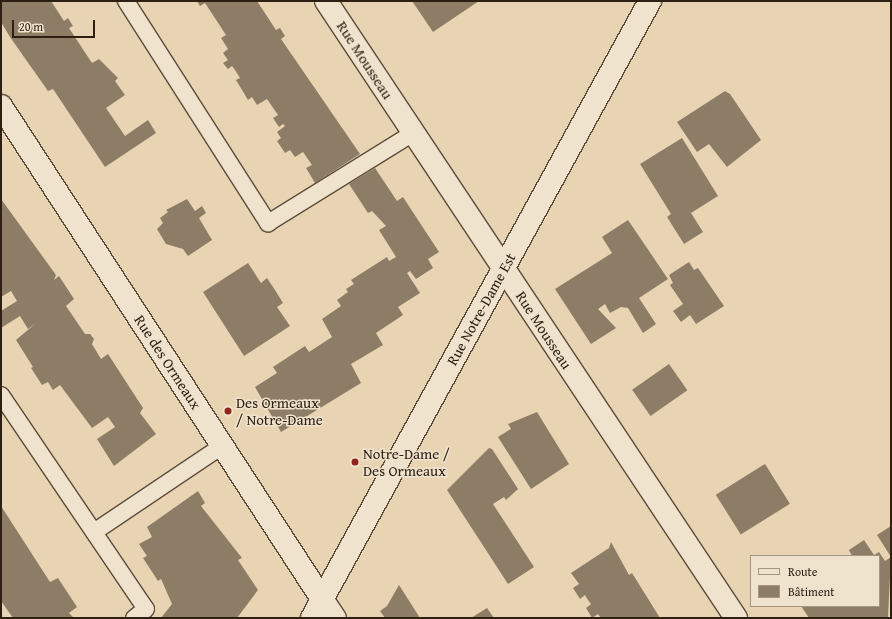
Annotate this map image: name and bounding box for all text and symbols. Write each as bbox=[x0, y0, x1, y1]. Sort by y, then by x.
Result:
scale bar bbox=[14, 12, 97, 38]
text: 20 m bbox=[19, 18, 43, 35]
street label: Rue Mousseau bbox=[333, 18, 397, 102]
street label: Rue Notre-Dame Est bbox=[443, 250, 519, 368]
street label: Rue Mousseau bbox=[512, 288, 576, 372]
street label: Rue des Ormeaux bbox=[131, 311, 205, 413]
place label: Des Ormeaux / Notre-Dame bbox=[236, 393, 323, 428]
marker: Des Ormeaux / Notre-Dame bbox=[223, 406, 233, 416]
place label: Notre-Dame / Des Ormeaux bbox=[363, 444, 450, 479]
marker: Notre-Dame / Des Ormeaux bbox=[350, 457, 360, 467]
legend bbox=[750, 555, 880, 607]
text: Route bbox=[788, 563, 817, 580]
text: Bâtiment bbox=[788, 583, 835, 600]

